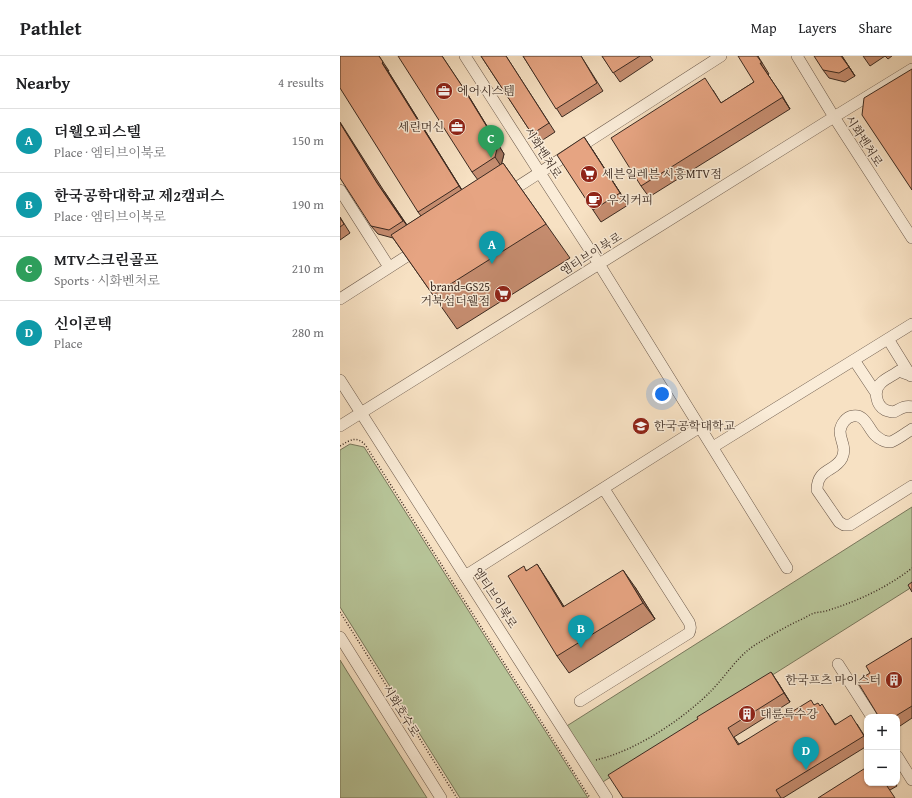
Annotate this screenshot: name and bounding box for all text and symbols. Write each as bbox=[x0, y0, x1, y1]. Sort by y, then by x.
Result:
text: Pathlet bbox=[20, 14, 82, 42]
text: Map bbox=[751, 18, 777, 38]
text: Layers bbox=[799, 18, 837, 38]
text: Share bbox=[859, 18, 892, 38]
text: Nearby bbox=[16, 70, 70, 95]
text: 4 results bbox=[278, 73, 324, 92]
office icon: 에어시스템 bbox=[434, 81, 454, 101]
place label: 에어시스템 bbox=[457, 82, 515, 99]
street label: 시화벤처로 bbox=[842, 112, 888, 170]
office icon: 세린머신 bbox=[447, 117, 467, 137]
place label: 세린머신 bbox=[398, 118, 444, 135]
text: 더웰오피스텔 bbox=[54, 121, 141, 142]
street label: 시화벤처로 bbox=[521, 124, 567, 182]
pin: C bbox=[478, 125, 504, 158]
text: A bbox=[25, 131, 33, 150]
text: 150 m bbox=[292, 131, 324, 150]
text: Place · 엠티브이북로 bbox=[54, 143, 166, 162]
supermarket icon: 세븐일레븐 시흥MTV점 bbox=[579, 164, 599, 184]
place label: 세븐일레븐 시흥MTV점 bbox=[602, 165, 722, 182]
text: 한국공학대학교 제2캠퍼스 bbox=[54, 185, 224, 206]
cafe icon: 우지커피 bbox=[584, 190, 604, 210]
place label: 우지커피 bbox=[607, 191, 653, 208]
text: B bbox=[25, 195, 33, 214]
text: 190 m bbox=[292, 195, 324, 214]
text: Place · 엠티브이북로 bbox=[54, 207, 166, 226]
street label: 엠티브이북로 bbox=[557, 228, 625, 279]
pin: A bbox=[479, 231, 505, 264]
text: MTV스크린골프 bbox=[54, 249, 158, 270]
text: C bbox=[25, 259, 33, 278]
text: 210 m bbox=[292, 259, 324, 278]
text: Sports · 시화벤처로 bbox=[54, 271, 160, 290]
place label: brand=GS25 거북섬더웰점 bbox=[420, 278, 490, 309]
supermarket icon: brand=GS25 거북섬더웰점 bbox=[493, 284, 513, 304]
text: 신이콘텍 bbox=[54, 313, 112, 334]
text: D bbox=[25, 323, 33, 342]
text: 280 m bbox=[292, 323, 324, 342]
text: Place bbox=[54, 334, 83, 353]
your location bbox=[652, 384, 672, 404]
school or university icon: 한국공학대학교 bbox=[631, 416, 651, 436]
place label: 한국공학대학교 bbox=[654, 417, 736, 434]
street label: 엠티브이북로 bbox=[469, 564, 522, 632]
pin: B bbox=[568, 615, 594, 648]
building icon: 한국프츠 마이스터 bbox=[884, 670, 904, 690]
place label: 한국프츠 마이스터 bbox=[786, 671, 881, 688]
street label: 시화호수로 bbox=[379, 682, 424, 740]
building icon: 대륜특수강 bbox=[737, 704, 757, 724]
place label: 대륜특수강 bbox=[760, 705, 818, 722]
map controls bbox=[864, 714, 900, 786]
button: + bbox=[864, 714, 900, 750]
pin: D bbox=[793, 737, 819, 770]
button: − bbox=[864, 750, 900, 786]

